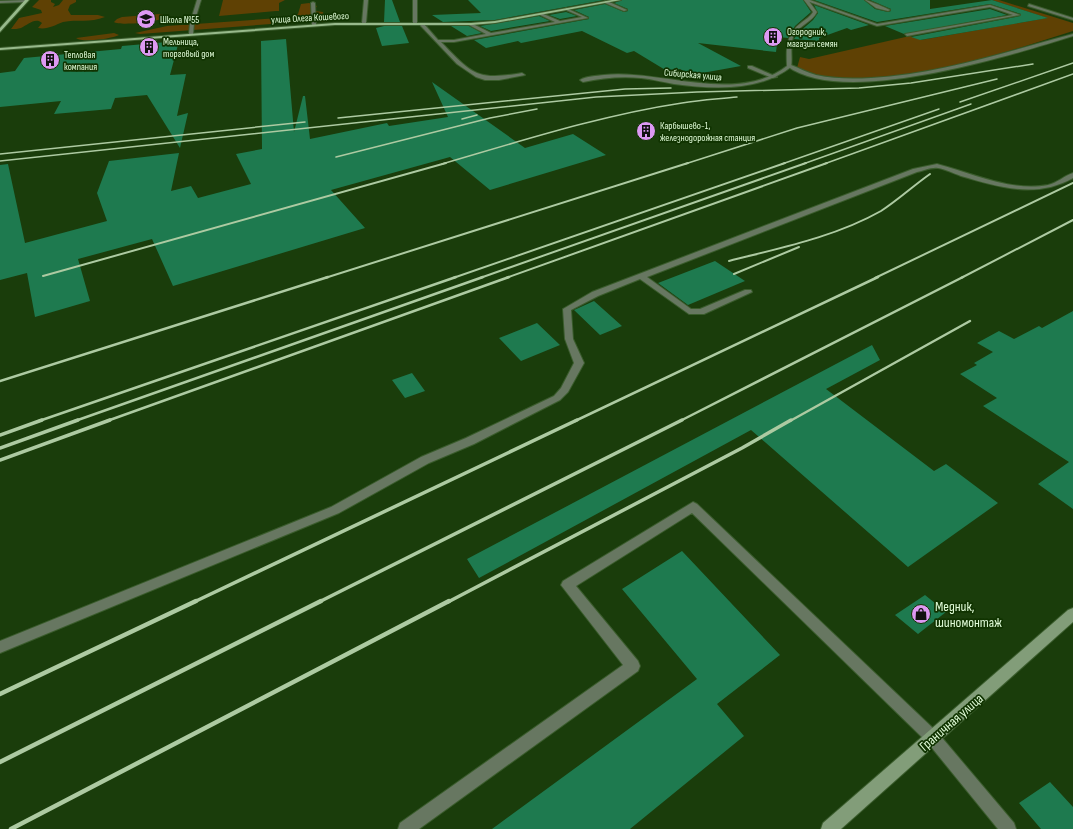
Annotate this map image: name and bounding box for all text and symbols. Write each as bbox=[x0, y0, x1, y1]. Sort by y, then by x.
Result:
school or university icon: Школа №55 bbox=[135, 8, 157, 30]
street label: улица Олега Кошевого bbox=[271, 10, 349, 26]
place label: Школа №55 bbox=[160, 14, 199, 26]
building icon: Огородник, магазин семян bbox=[762, 26, 784, 48]
place label: Огородник, магазин семян bbox=[787, 26, 838, 50]
building icon: Мельница, торговый дом bbox=[138, 36, 160, 58]
place label: Мельница, торговый дом bbox=[163, 36, 214, 60]
building icon: Тепловая компания bbox=[39, 49, 61, 71]
place label: Тепловая компания bbox=[64, 49, 97, 73]
street label: Сибирская улица bbox=[663, 66, 723, 84]
building icon: Карбышево-1, железнодорожная станция bbox=[635, 120, 657, 142]
place label: Карбышево-1, железнодорожная станция bbox=[660, 120, 755, 144]
place label: Медник, шиномонтаж bbox=[935, 598, 1002, 631]
shop icon: Медник, шиномонтаж bbox=[910, 603, 932, 625]
street label: Граничная улица bbox=[916, 690, 987, 755]

